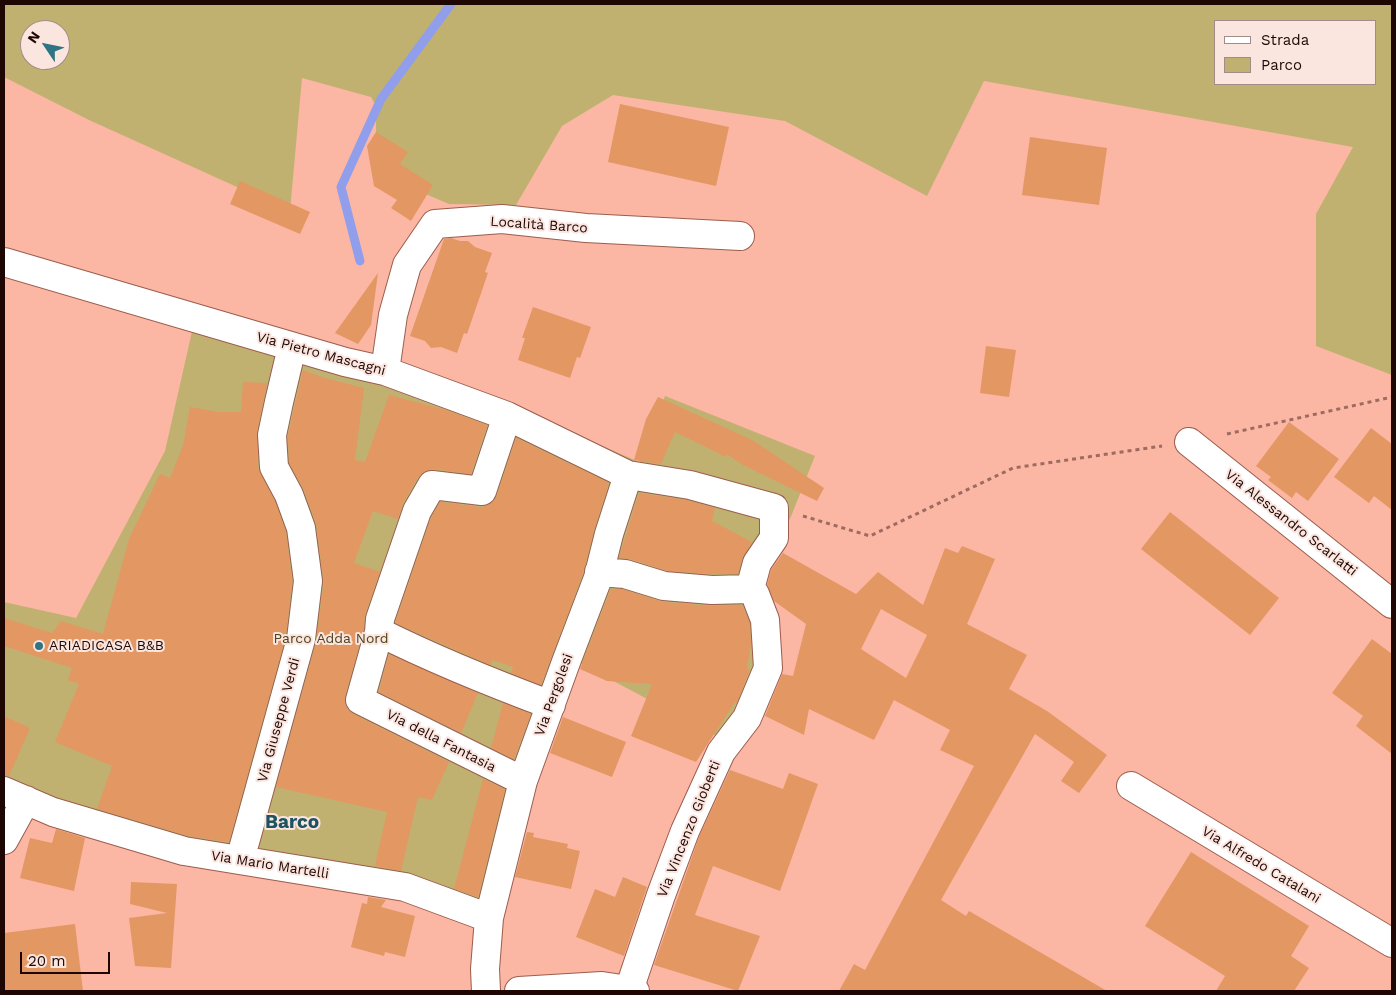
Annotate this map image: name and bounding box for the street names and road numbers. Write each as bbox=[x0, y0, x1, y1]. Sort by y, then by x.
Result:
street label: Località Barco bbox=[490, 213, 588, 237]
street label: Via Pietro Mascagni bbox=[255, 329, 387, 379]
street label: Via Alessandro Scarlatti bbox=[1222, 466, 1360, 580]
street label: Via Pergolesi bbox=[531, 651, 577, 739]
street label: Via Giuseppe Verdi bbox=[254, 656, 304, 784]
street label: Via della Fantasia bbox=[383, 706, 499, 776]
street label: Via Vincenzo Gioberti bbox=[654, 758, 724, 900]
street label: Via Alfredo Catalani bbox=[1199, 823, 1323, 907]
street label: Via Mario Martelli bbox=[210, 847, 330, 883]

